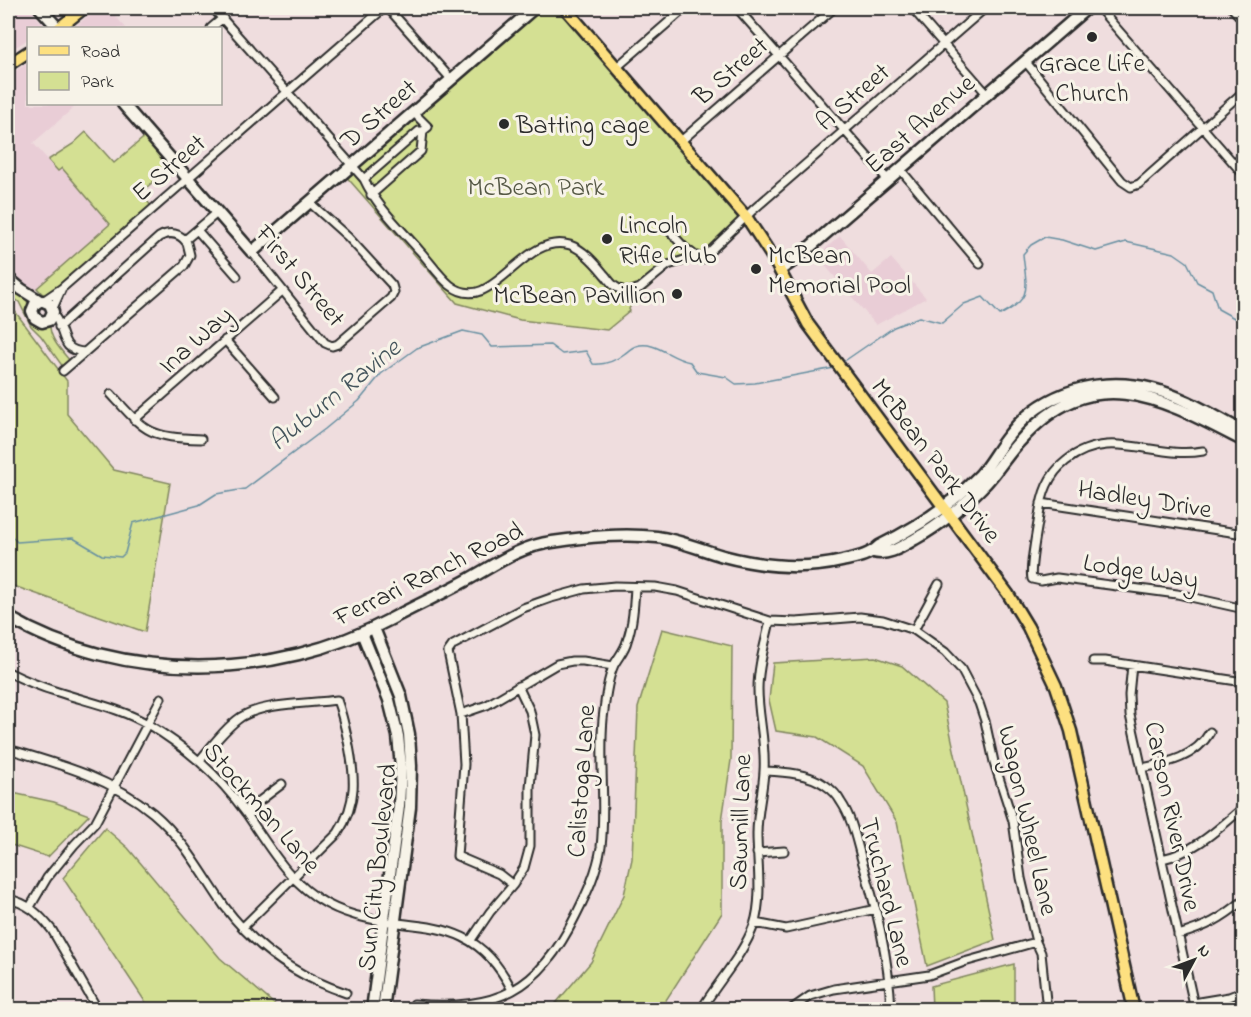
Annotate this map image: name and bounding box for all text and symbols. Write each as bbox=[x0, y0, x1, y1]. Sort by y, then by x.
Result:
legend bbox=[27, 27, 222, 105]
street label: B Street bbox=[685, 28, 778, 117]
marker: Grace Life Church bbox=[1085, 30, 1099, 44]
text: Road bbox=[81, 40, 120, 66]
place label: Grace Life Church bbox=[1039, 46, 1145, 114]
street label: A Street bbox=[808, 55, 900, 141]
street label: East Avenue bbox=[857, 66, 985, 184]
text: Park bbox=[81, 70, 114, 96]
street label: D Street bbox=[332, 71, 427, 160]
place label: Batting cage bbox=[515, 108, 650, 146]
marker: Batting cage bbox=[497, 117, 511, 131]
street label: E Street bbox=[124, 126, 216, 212]
park label: McBean Park bbox=[468, 170, 605, 208]
place label: Lincoln Rifle Club bbox=[619, 208, 717, 276]
street label: First Street bbox=[244, 217, 353, 337]
marker: Lincoln Rifle Club bbox=[600, 232, 614, 246]
place label: McBean Memorial Pool bbox=[768, 238, 911, 306]
marker: McBean Memorial Pool bbox=[749, 262, 763, 276]
place label: McBean Pavillion bbox=[493, 278, 665, 316]
marker: McBean Pavillion bbox=[670, 287, 684, 301]
street label: Ina Way bbox=[151, 298, 243, 385]
water label: Auburn Ravine bbox=[261, 329, 412, 462]
street label: McBean Park Drive bbox=[860, 371, 1009, 552]
street label: Hadley Drive bbox=[1075, 472, 1215, 530]
street label: Ferrari Ranch Road bbox=[327, 513, 531, 638]
street label: Lodge Way bbox=[1080, 545, 1201, 601]
street label: Calistoga Lane bbox=[559, 703, 607, 859]
street label: Carson River Drive bbox=[1132, 718, 1210, 915]
street label: Wagon Wheel Lane bbox=[986, 722, 1066, 920]
street label: Stockman Lane bbox=[193, 735, 329, 883]
street label: Sawmill Lane bbox=[721, 753, 763, 891]
street label: Sun City Boulevard bbox=[349, 762, 409, 973]
street label: Truchard Lane bbox=[848, 814, 922, 972]
north arrow bbox=[1164, 930, 1224, 990]
text: N bbox=[1191, 940, 1217, 964]

